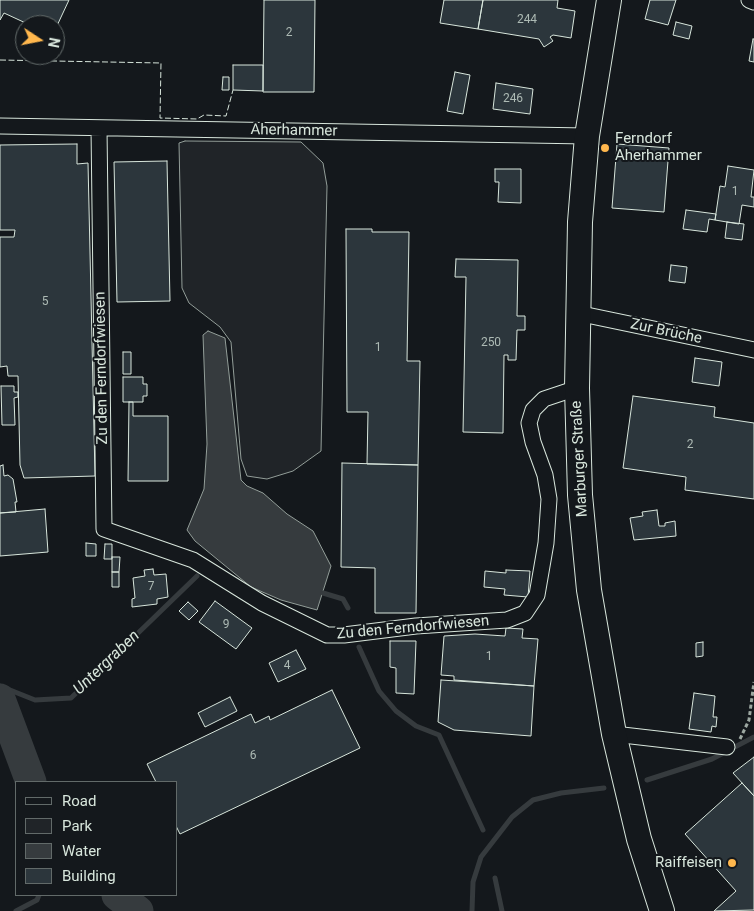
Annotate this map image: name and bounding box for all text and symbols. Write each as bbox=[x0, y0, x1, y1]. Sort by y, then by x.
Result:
house number: 244 bbox=[517, 13, 537, 27]
north arrow bbox=[15, 15, 65, 65]
house number: 2 bbox=[286, 26, 292, 40]
text: N bbox=[45, 36, 63, 49]
house number: 246 bbox=[503, 92, 523, 106]
street label: Aherhammer bbox=[250, 121, 338, 141]
place label: Ferndorf Aherhammer bbox=[615, 130, 702, 165]
marker: Ferndorf Aherhammer bbox=[599, 142, 611, 154]
house number: 1 bbox=[732, 185, 738, 199]
street label: Zu den Ferndorfwiesen bbox=[92, 291, 112, 445]
house number: 5 bbox=[42, 295, 48, 309]
street label: Zur Brüche bbox=[629, 316, 703, 348]
house number: 250 bbox=[481, 336, 501, 350]
house number: 1 bbox=[375, 341, 381, 355]
street label: Marburger Straße bbox=[568, 400, 592, 518]
house number: 2 bbox=[687, 438, 693, 452]
house number: 7 bbox=[148, 580, 154, 594]
street label: Zu den Ferndorfwiesen bbox=[336, 612, 490, 644]
house number: 9 bbox=[223, 618, 229, 632]
water label: Untergraben bbox=[70, 627, 144, 699]
house number: 1 bbox=[486, 650, 492, 664]
house number: 4 bbox=[284, 659, 290, 673]
house number: 6 bbox=[250, 749, 256, 763]
legend bbox=[15, 781, 178, 896]
text: Road bbox=[62, 792, 96, 810]
text: Park bbox=[62, 817, 92, 835]
text: Water bbox=[62, 842, 101, 860]
place label: Raiffeisen bbox=[655, 854, 722, 872]
marker: Raiffeisen bbox=[726, 857, 738, 869]
text: Building bbox=[62, 867, 116, 885]

